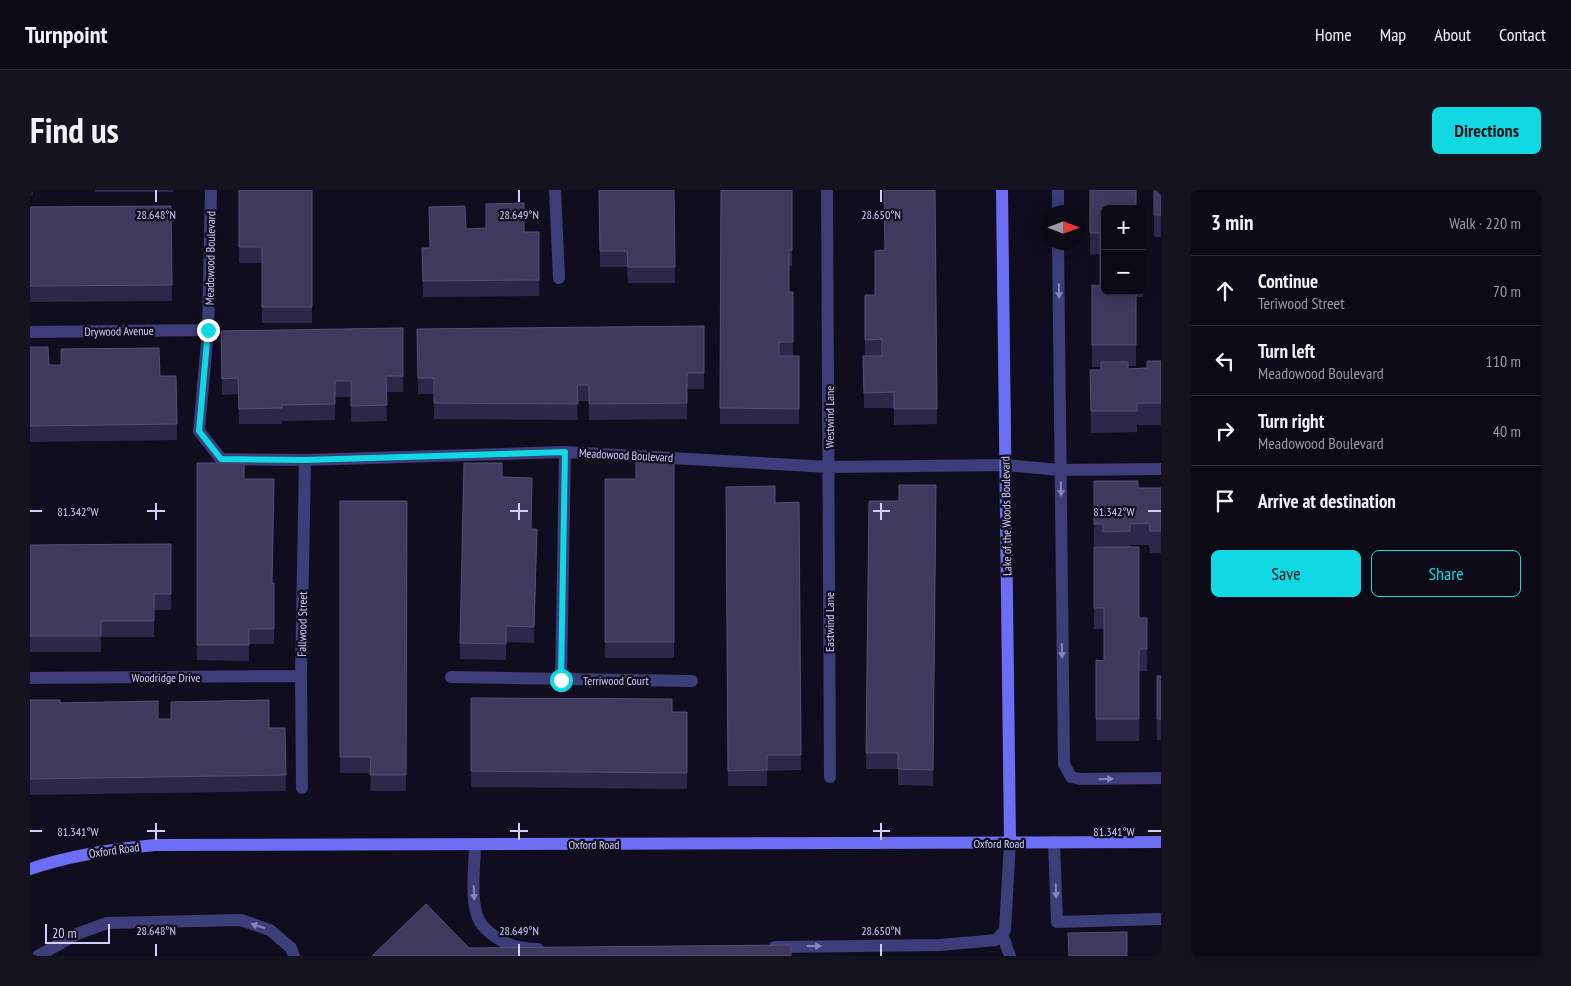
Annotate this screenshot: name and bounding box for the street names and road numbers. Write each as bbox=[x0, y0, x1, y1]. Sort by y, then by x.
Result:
street label: Meadowood Boulevard bbox=[202, 211, 218, 305]
street label: Drywood Avenue bbox=[84, 323, 154, 339]
street label: Westwind Lane bbox=[822, 386, 837, 448]
street label: Meadowood Boulevard bbox=[579, 445, 673, 465]
street label: Lake of the Woods Boulevard bbox=[997, 456, 1015, 576]
street label: Fallwood Street bbox=[294, 591, 310, 657]
street label: Eastwind Lane bbox=[822, 592, 837, 652]
street label: Woodridge Drive bbox=[132, 670, 200, 685]
street label: Terriwood Court bbox=[583, 673, 650, 688]
street label: Oxford Road bbox=[974, 836, 1024, 851]
street label: Oxford Road bbox=[569, 837, 619, 852]
street label: Oxford Road bbox=[88, 839, 140, 861]

